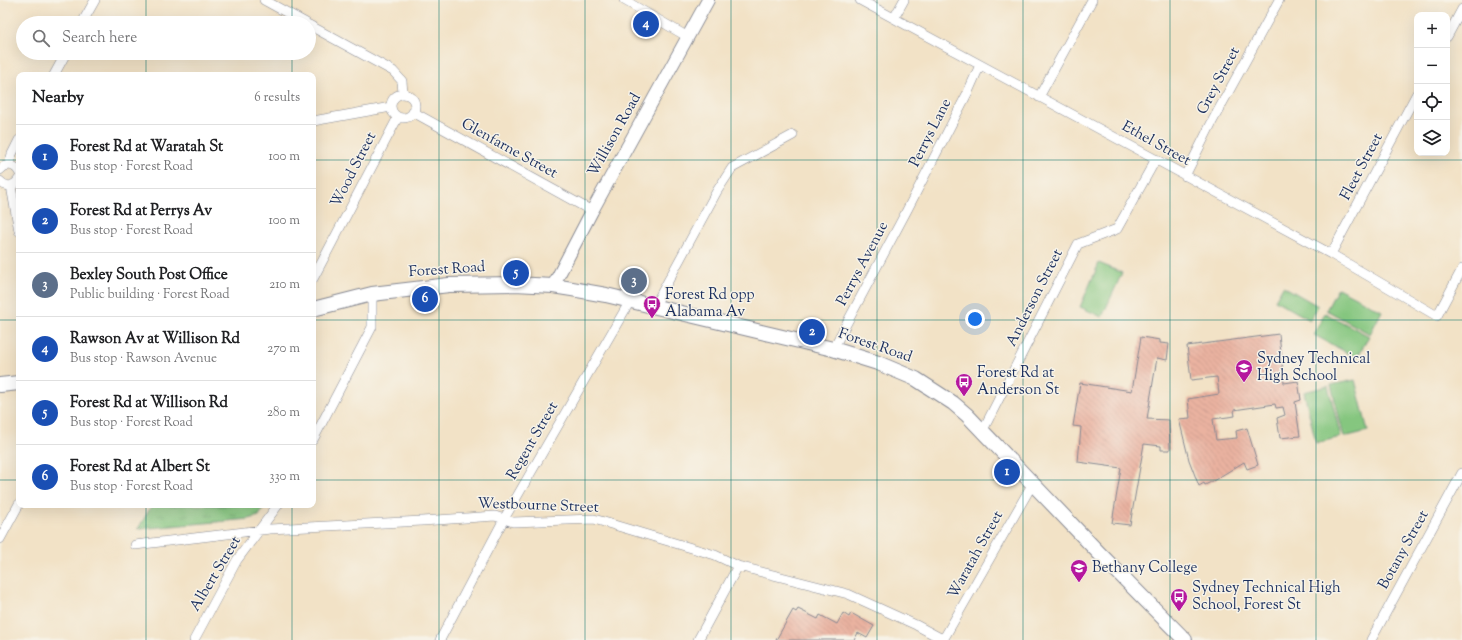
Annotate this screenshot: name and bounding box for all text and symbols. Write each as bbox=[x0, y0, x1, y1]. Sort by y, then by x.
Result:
pin: 4 bbox=[633, 9, 659, 39]
map controls bbox=[1414, 12, 1450, 156]
button: + bbox=[1414, 12, 1450, 48]
search box bbox=[16, 16, 316, 60]
icon: search bbox=[30, 27, 52, 49]
text: Search here bbox=[62, 28, 137, 49]
street label: Grey Street bbox=[1192, 43, 1246, 119]
button: − bbox=[1414, 48, 1450, 84]
button: locate bbox=[1414, 84, 1450, 120]
text: Nearby bbox=[32, 86, 84, 110]
text: 6 results bbox=[254, 89, 300, 107]
street label: Willison Road bbox=[583, 89, 647, 181]
street label: Perrys Lane bbox=[905, 95, 957, 171]
street label: Glenfarne Street bbox=[457, 114, 561, 184]
street label: Ethel Street bbox=[1118, 116, 1194, 172]
button: layers bbox=[1414, 120, 1450, 156]
street label: Wood Street bbox=[326, 129, 382, 211]
street label: Fleet Street bbox=[1336, 130, 1388, 204]
text: Forest Rd at Waratah St bbox=[70, 137, 223, 158]
text: 1 bbox=[43, 148, 47, 166]
text: 100 m bbox=[268, 148, 300, 166]
text: Bus stop · Forest Road bbox=[70, 158, 193, 176]
text: Forest Rd at Perrys Av bbox=[70, 201, 212, 222]
text: 2 bbox=[42, 212, 48, 230]
text: 100 m bbox=[268, 212, 300, 230]
street label: Perrys Avenue bbox=[832, 218, 894, 310]
text: Bus stop · Forest Road bbox=[70, 222, 193, 240]
street label: Anderson Street bbox=[1001, 246, 1069, 350]
street label: Forest Road bbox=[408, 257, 487, 283]
pin: 5 bbox=[503, 258, 529, 288]
text: Bexley South Post Office bbox=[70, 265, 228, 286]
pin: 3 bbox=[621, 266, 647, 296]
text: 3 bbox=[42, 276, 48, 294]
text: 210 m bbox=[269, 276, 300, 294]
pin: 6 bbox=[412, 284, 438, 314]
place label: Forest Rd opp Alabama Av bbox=[665, 285, 755, 323]
text: Public building · Forest Road bbox=[70, 286, 230, 304]
bus stop icon: Forest Rd opp Alabama Av bbox=[642, 294, 662, 319]
your location bbox=[965, 309, 985, 329]
pin: 2 bbox=[799, 317, 825, 347]
street label: Forest Road bbox=[835, 324, 915, 369]
text: Rawson Av at Willison Rd bbox=[70, 329, 240, 350]
text: 4 bbox=[42, 340, 48, 358]
text: 270 m bbox=[267, 340, 300, 358]
place label: Sydney Technical High School bbox=[1257, 349, 1370, 387]
text: Bus stop · Rawson Avenue bbox=[70, 350, 217, 368]
school or university icon: Sydney Technical High School bbox=[1234, 358, 1254, 383]
place label: Forest Rd at Anderson St bbox=[977, 363, 1059, 401]
bus stop icon: Forest Rd at Anderson St bbox=[954, 372, 974, 397]
text: Forest Rd at Willison Rd bbox=[70, 393, 228, 414]
street label: Regent Street bbox=[502, 398, 564, 484]
text: 5 bbox=[43, 404, 47, 422]
text: 280 m bbox=[267, 404, 300, 422]
text: Bus stop · Forest Road bbox=[70, 414, 193, 432]
text: Forest Rd at Albert St bbox=[70, 457, 210, 478]
pin: 1 bbox=[994, 457, 1020, 487]
text: 6 bbox=[42, 468, 48, 486]
text: 330 m bbox=[269, 468, 300, 486]
text: Bus stop · Forest Road bbox=[70, 478, 193, 496]
street label: Westbourne Street bbox=[477, 493, 599, 519]
street label: Waratah Street bbox=[943, 507, 1009, 603]
street label: Botany Street bbox=[1374, 507, 1434, 593]
street label: Albert Street bbox=[185, 532, 247, 616]
school or university icon: Bethany College bbox=[1069, 558, 1089, 583]
place label: Bethany College bbox=[1092, 558, 1198, 579]
place label: Sydney Technical High School, Forest St bbox=[1192, 578, 1341, 616]
bus stop icon: Sydney Technical High School, Forest St bbox=[1169, 587, 1189, 612]

